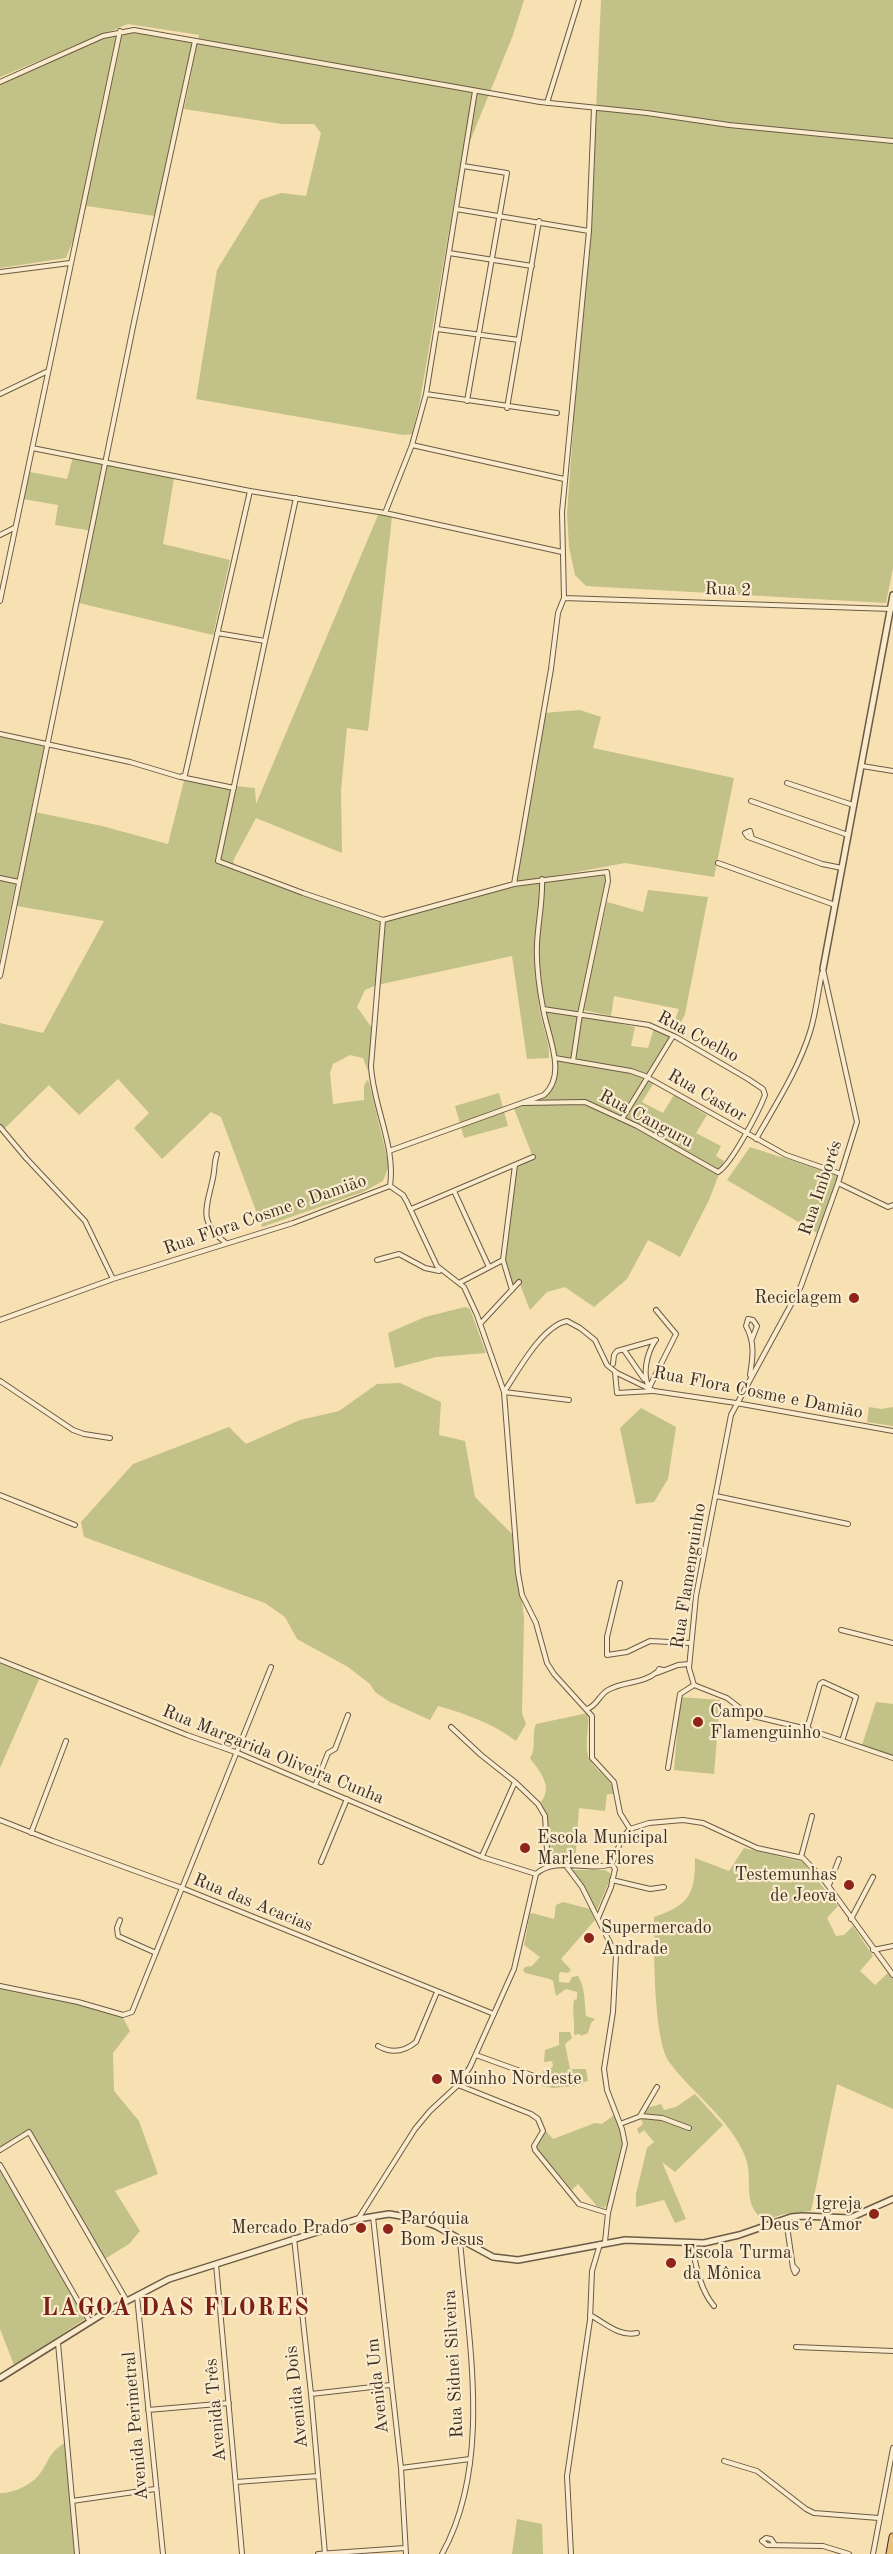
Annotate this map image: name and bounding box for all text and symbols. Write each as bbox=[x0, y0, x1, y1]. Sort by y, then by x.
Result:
street label: Rua 2 bbox=[704, 578, 752, 602]
street label: Rua Coelho bbox=[654, 1007, 742, 1067]
street label: Rua Castor bbox=[664, 1065, 750, 1127]
street label: Rua Canguru bbox=[595, 1085, 697, 1153]
street label: Rua Imborés bbox=[795, 1137, 847, 1239]
street label: Rua Flora Cosme e Damião bbox=[161, 1170, 369, 1260]
place label: Reciclagem bbox=[754, 1287, 842, 1309]
marker: Reciclagem bbox=[847, 1291, 861, 1305]
street label: Rua Flora Cosme e Damião bbox=[651, 1362, 865, 1424]
street label: Rua Flamenguinho bbox=[667, 1502, 711, 1650]
street label: Rua Margarida Oliveira Cunha bbox=[159, 1701, 387, 1809]
place label: Campo Flamenguinho bbox=[710, 1701, 821, 1744]
marker: Campo Flamenguinho bbox=[691, 1715, 705, 1729]
place label: Escola Municipal Marlene Flores bbox=[537, 1827, 668, 1870]
marker: Escola Municipal Marlene Flores bbox=[518, 1841, 532, 1855]
place label: Testemunhas de Jeova bbox=[735, 1864, 837, 1906]
street label: Rua das Acacias bbox=[190, 1869, 316, 1937]
marker: Testemunhas de Jeova bbox=[842, 1878, 856, 1892]
place label: Supermercado Andrade bbox=[601, 1917, 712, 1960]
marker: Supermercado Andrade bbox=[582, 1931, 596, 1945]
place label: Moinho Nordeste bbox=[449, 2068, 582, 2090]
marker: Moinho Nordeste bbox=[430, 2072, 444, 2086]
place label: Igreja Deus é Amor bbox=[760, 2193, 862, 2236]
marker: Igreja Deus é Amor bbox=[867, 2207, 881, 2221]
place label: Paróquia Bom Jesus bbox=[400, 2208, 484, 2250]
place label: Mercado Prado bbox=[231, 2217, 349, 2239]
marker: Mercado Prado bbox=[354, 2221, 368, 2235]
marker: Paróquia Bom Jesus bbox=[381, 2222, 395, 2236]
place label: Escola Turma da Mônica bbox=[683, 2242, 792, 2284]
marker: Escola Turma da Mônica bbox=[664, 2256, 678, 2270]
street label: Rua Sidnei Silveira bbox=[439, 2289, 469, 2439]
district label: LAGOA DAS FLORES bbox=[42, 2295, 310, 2323]
street label: Avenida Um bbox=[362, 2337, 394, 2435]
street label: Avenida Dois bbox=[281, 2345, 313, 2449]
street label: Avenida Perimetral bbox=[119, 2351, 153, 2501]
street label: Avenida Três bbox=[201, 2357, 231, 2463]

